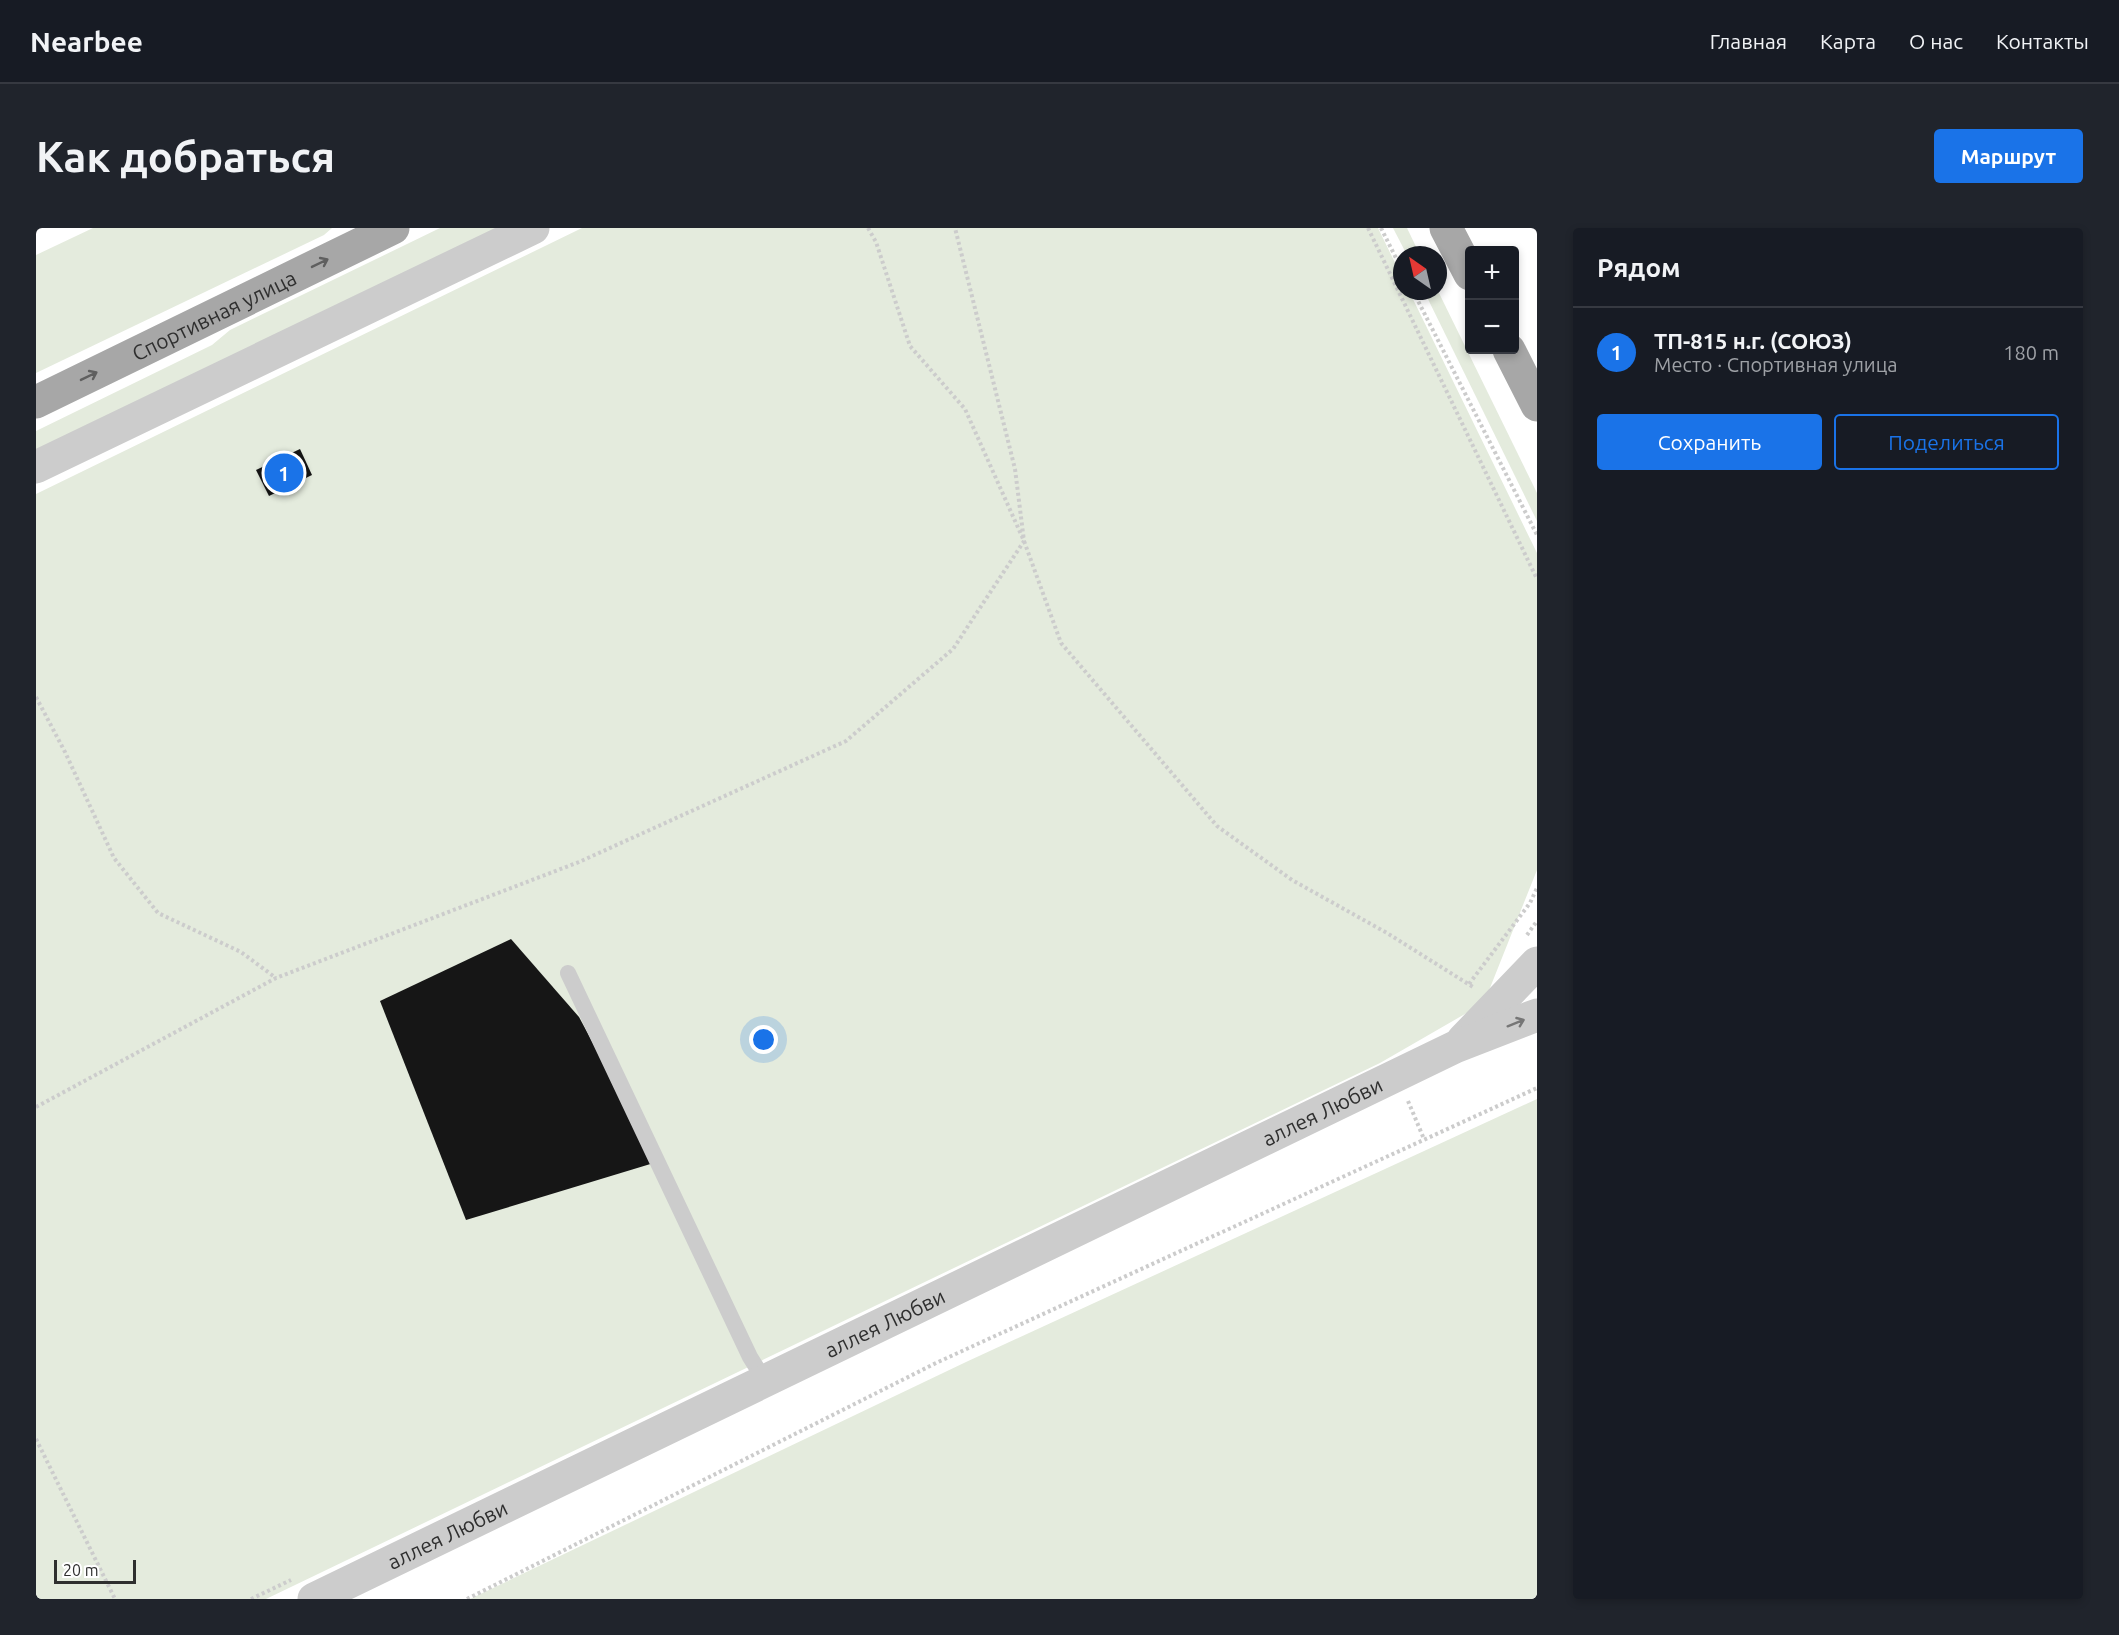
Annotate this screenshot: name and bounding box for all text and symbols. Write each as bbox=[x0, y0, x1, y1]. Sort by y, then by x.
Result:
text: Nearbee bbox=[30, 26, 143, 57]
text: Главная bbox=[1710, 29, 1787, 53]
text: Карта bbox=[1820, 29, 1876, 53]
text: О нас bbox=[1909, 29, 1963, 53]
text: Контакты bbox=[1996, 29, 2089, 53]
button: Маршрут bbox=[1934, 129, 2083, 183]
text: Как добраться bbox=[36, 133, 335, 180]
north arrow bbox=[1393, 246, 1447, 300]
map controls bbox=[1465, 246, 1519, 354]
button: + bbox=[1465, 246, 1519, 300]
text: Рядом bbox=[1597, 253, 1681, 282]
one-way arrow bbox=[311, 257, 329, 269]
street label: Спортивная улица bbox=[128, 265, 300, 365]
button: − bbox=[1465, 300, 1519, 354]
text: ТП-815 н.г. (СОЮЗ) bbox=[1654, 328, 1852, 353]
text: 1 bbox=[1611, 341, 1622, 364]
text: 180 m bbox=[2003, 341, 2059, 364]
text: Место · Спортивная улица bbox=[1654, 353, 1898, 376]
one-way arrow bbox=[79, 370, 97, 382]
button: Сохранить bbox=[1597, 414, 1822, 470]
button: Поделиться bbox=[1834, 414, 2059, 470]
pin: 1 bbox=[264, 450, 304, 496]
one-way arrow bbox=[1506, 1017, 1524, 1028]
your location bbox=[749, 1025, 778, 1054]
street label: аллея Любви bbox=[1258, 1072, 1386, 1150]
street label: аллея Любви bbox=[821, 1284, 949, 1362]
street label: аллея Любви bbox=[383, 1495, 511, 1574]
scale bar bbox=[54, 1557, 136, 1584]
text: 20 m bbox=[63, 1561, 99, 1579]

